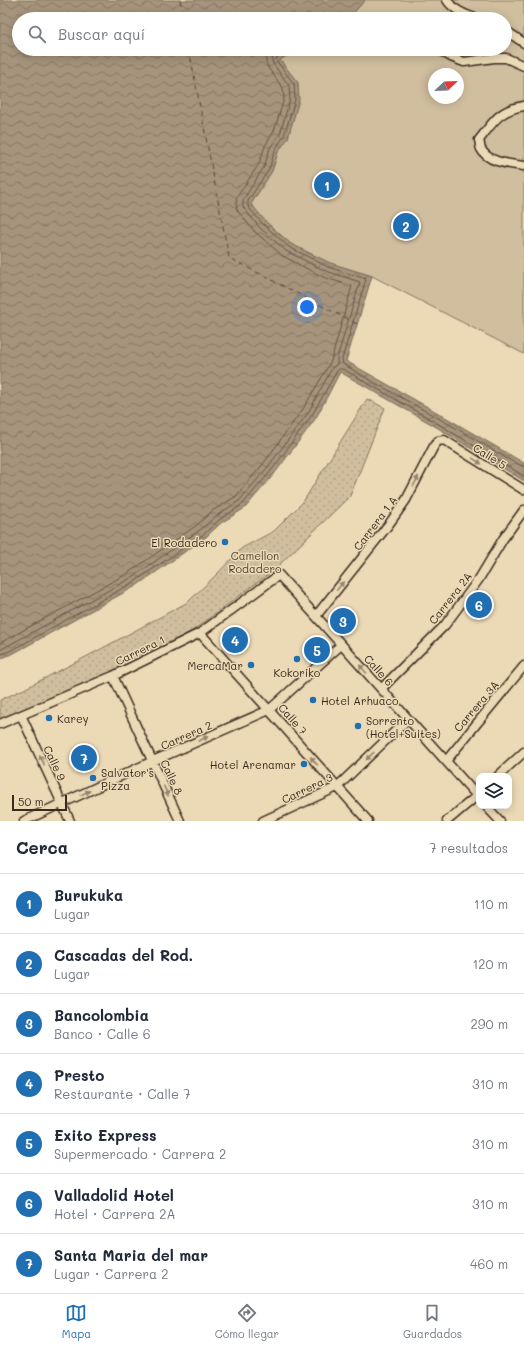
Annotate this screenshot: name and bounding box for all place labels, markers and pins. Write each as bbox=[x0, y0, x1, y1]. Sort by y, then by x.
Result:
pin: 1 bbox=[314, 170, 340, 200]
pin: 2 bbox=[393, 211, 419, 241]
place label: El Rodadero bbox=[151, 535, 217, 550]
marker: El Rodadero bbox=[220, 537, 230, 547]
pin: 6 bbox=[466, 590, 492, 620]
pin: 3 bbox=[330, 606, 356, 636]
pin: 4 bbox=[222, 625, 248, 655]
pin: 5 bbox=[304, 635, 330, 665]
marker: Kokoriko bbox=[292, 654, 302, 664]
place label: MercaMar bbox=[187, 658, 243, 673]
marker: MercaMar bbox=[246, 660, 256, 670]
place label: Kokoriko bbox=[274, 665, 321, 680]
place label: Hotel Arhuaco bbox=[321, 693, 399, 708]
marker: Hotel Arhuaco bbox=[308, 695, 318, 705]
place label: Karey bbox=[57, 711, 89, 726]
marker: Karey bbox=[44, 713, 54, 723]
place label: Sorrento (Hotel+Suites) bbox=[366, 713, 441, 741]
marker: Sorrento (Hotel+Suites) bbox=[353, 721, 363, 731]
pin: 7 bbox=[71, 743, 97, 773]
place label: Hotel Arenamar bbox=[210, 757, 296, 772]
marker: Hotel Arenamar bbox=[299, 759, 309, 769]
place label: Salvator's Pizza bbox=[101, 765, 154, 793]
marker: Salvator's Pizza bbox=[88, 773, 98, 783]

